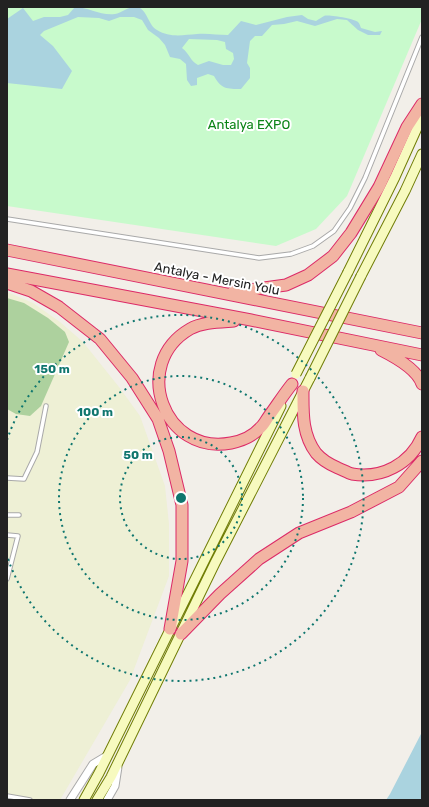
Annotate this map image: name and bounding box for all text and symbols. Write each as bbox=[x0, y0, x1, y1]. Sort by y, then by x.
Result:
park label: Antalya EXPO bbox=[208, 117, 290, 132]
street label: Antalya - Mersin Yolu bbox=[153, 259, 281, 298]
text: 150 m bbox=[34, 362, 70, 376]
text: 100 m bbox=[77, 405, 113, 419]
text: 50 m bbox=[123, 448, 153, 462]
centre of rings bbox=[174, 491, 188, 505]

